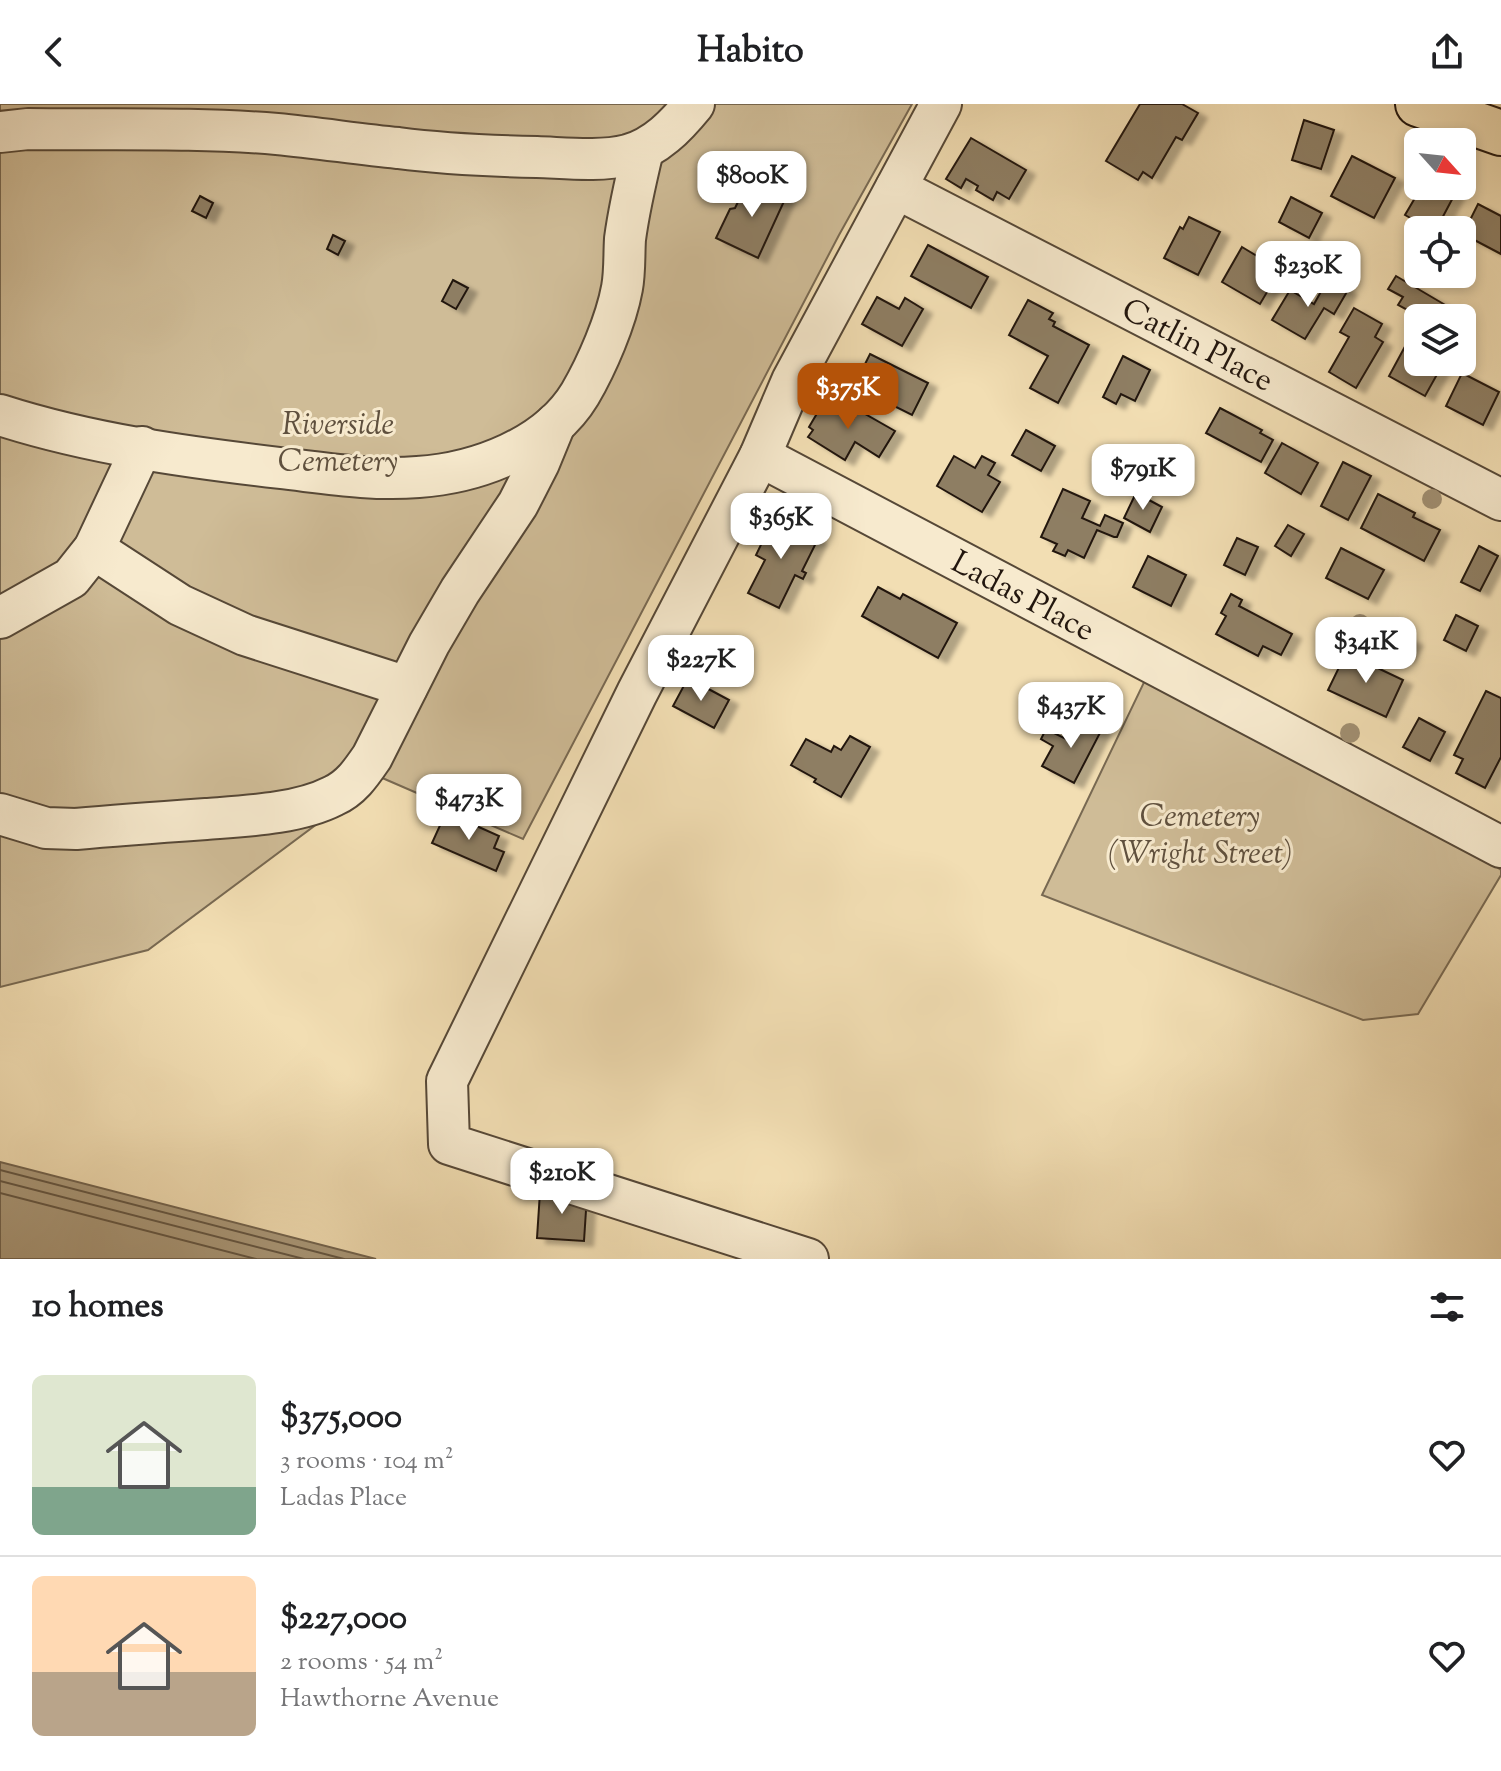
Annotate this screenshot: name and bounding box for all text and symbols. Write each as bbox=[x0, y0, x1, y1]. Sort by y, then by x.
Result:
text: Habito bbox=[697, 26, 804, 78]
icon: back bbox=[32, 30, 76, 74]
icon: share bbox=[1425, 30, 1469, 74]
north arrow bbox=[1404, 128, 1476, 200]
map controls bbox=[1404, 128, 1476, 376]
pin: $800K bbox=[696, 151, 808, 219]
text: $800K bbox=[715, 158, 789, 195]
button: locate bbox=[1404, 216, 1476, 288]
pin: $230K bbox=[1252, 241, 1364, 309]
text: $230K bbox=[1274, 248, 1342, 285]
street label: Catlin Place bbox=[1113, 288, 1281, 405]
button: layers bbox=[1404, 304, 1476, 376]
pin: $375K bbox=[792, 363, 904, 431]
text: $375K bbox=[815, 370, 881, 407]
park label: Riverside Cemetery bbox=[278, 403, 398, 486]
pin: $791K bbox=[1087, 444, 1199, 512]
text: $791K bbox=[1110, 451, 1176, 488]
pin: $365K bbox=[725, 493, 837, 561]
text: $365K bbox=[749, 500, 813, 537]
street label: Ladas Place bbox=[942, 541, 1102, 655]
pin: $341K bbox=[1310, 617, 1422, 685]
text: $341K bbox=[1333, 624, 1399, 661]
pin: $227K bbox=[645, 635, 757, 703]
text: $227K bbox=[666, 642, 736, 679]
pin: $437K bbox=[1015, 682, 1127, 750]
text: $437K bbox=[1036, 689, 1106, 726]
pin: $473K bbox=[413, 774, 525, 842]
text: $473K bbox=[434, 781, 504, 818]
park label: Cemetery (Wright Street) bbox=[1108, 795, 1292, 878]
pin: $210K bbox=[506, 1148, 618, 1216]
text: $210K bbox=[528, 1155, 596, 1192]
text: 10 homes bbox=[32, 1283, 164, 1332]
icon: filters bbox=[1425, 1285, 1469, 1329]
text: $375,000 bbox=[280, 1394, 402, 1443]
icon: home bbox=[96, 1407, 192, 1503]
icon: heart bbox=[1425, 1433, 1469, 1477]
text: 3 rooms · 104 m² bbox=[280, 1443, 454, 1480]
text: Ladas Place bbox=[280, 1480, 407, 1517]
text: $227,000 bbox=[280, 1595, 407, 1644]
icon: home bbox=[96, 1608, 192, 1704]
icon: heart bbox=[1425, 1634, 1469, 1678]
text: 2 rooms · 54 m² bbox=[280, 1644, 443, 1681]
text: Hawthorne Avenue bbox=[280, 1681, 499, 1718]

